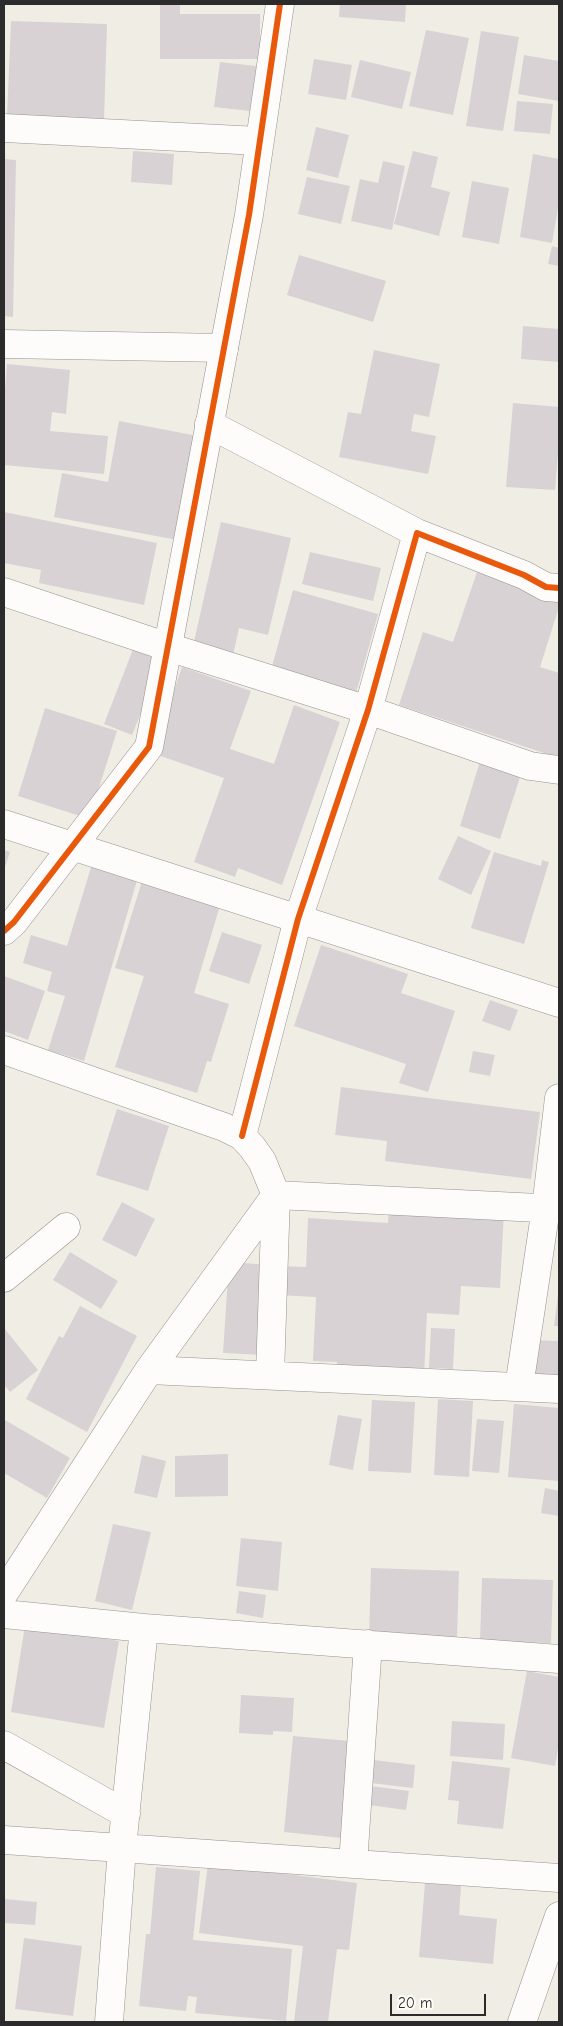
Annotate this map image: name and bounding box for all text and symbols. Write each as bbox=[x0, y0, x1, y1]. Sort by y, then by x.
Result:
scale bar bbox=[393, 1984, 489, 2016]
text: 20 m bbox=[398, 1994, 432, 2012]

